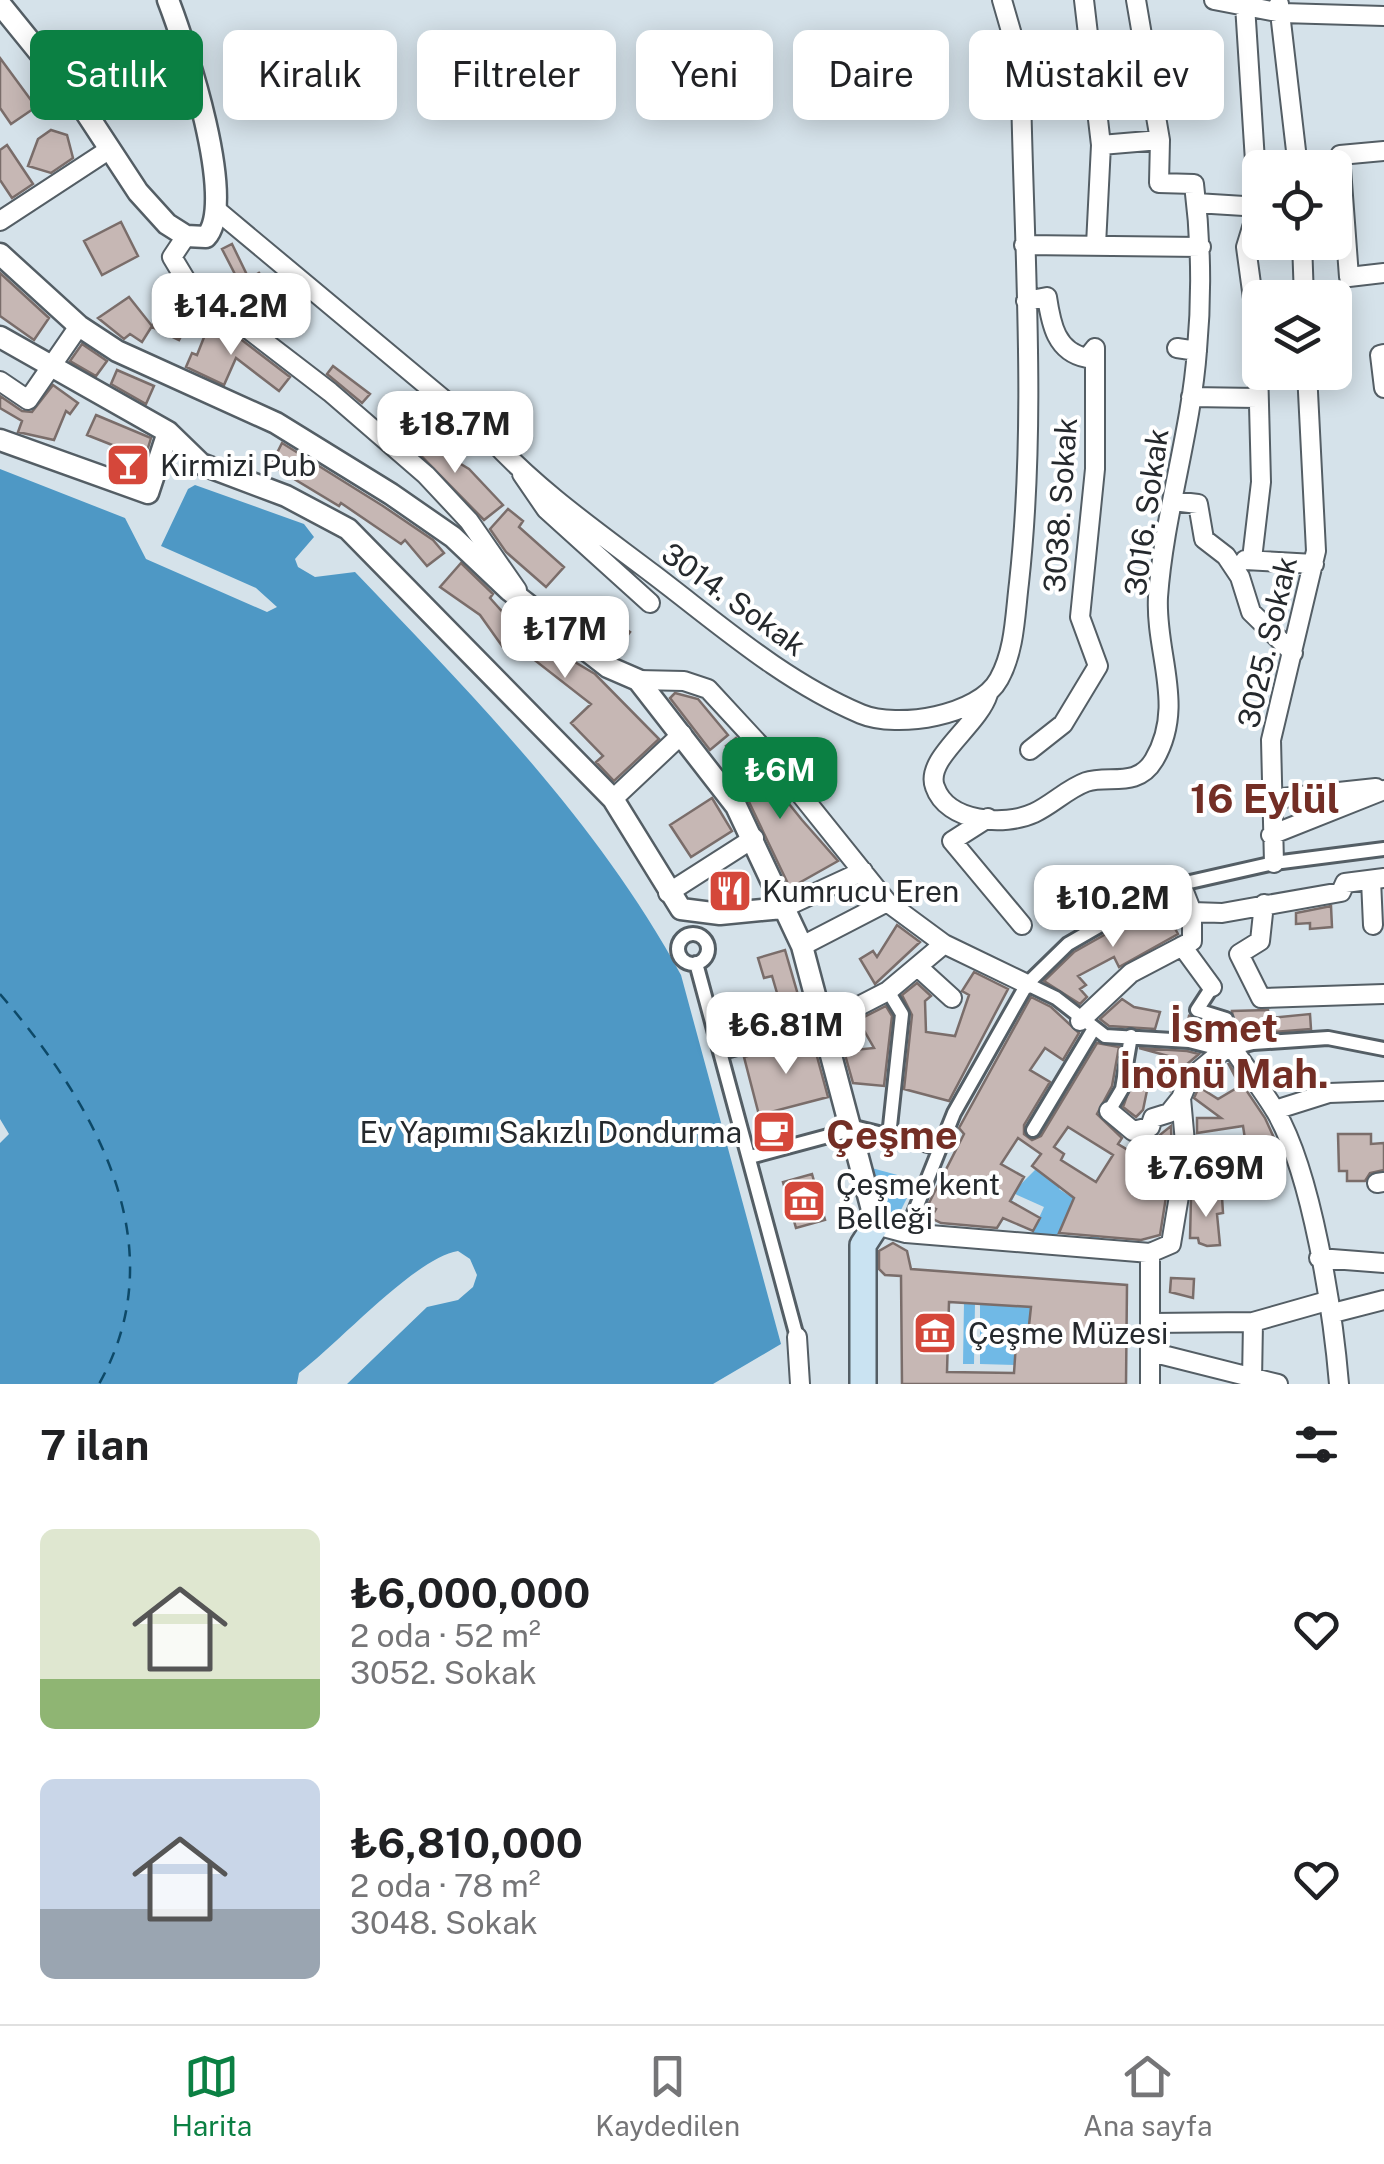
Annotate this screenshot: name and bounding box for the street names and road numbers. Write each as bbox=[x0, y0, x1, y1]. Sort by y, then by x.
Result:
street label: 3038. Sokak bbox=[1036, 416, 1084, 594]
street label: 3016. Sokak bbox=[1116, 426, 1176, 598]
street label: 3014. Sokak bbox=[655, 535, 813, 663]
street label: 3025. Sokak bbox=[1230, 553, 1304, 731]

